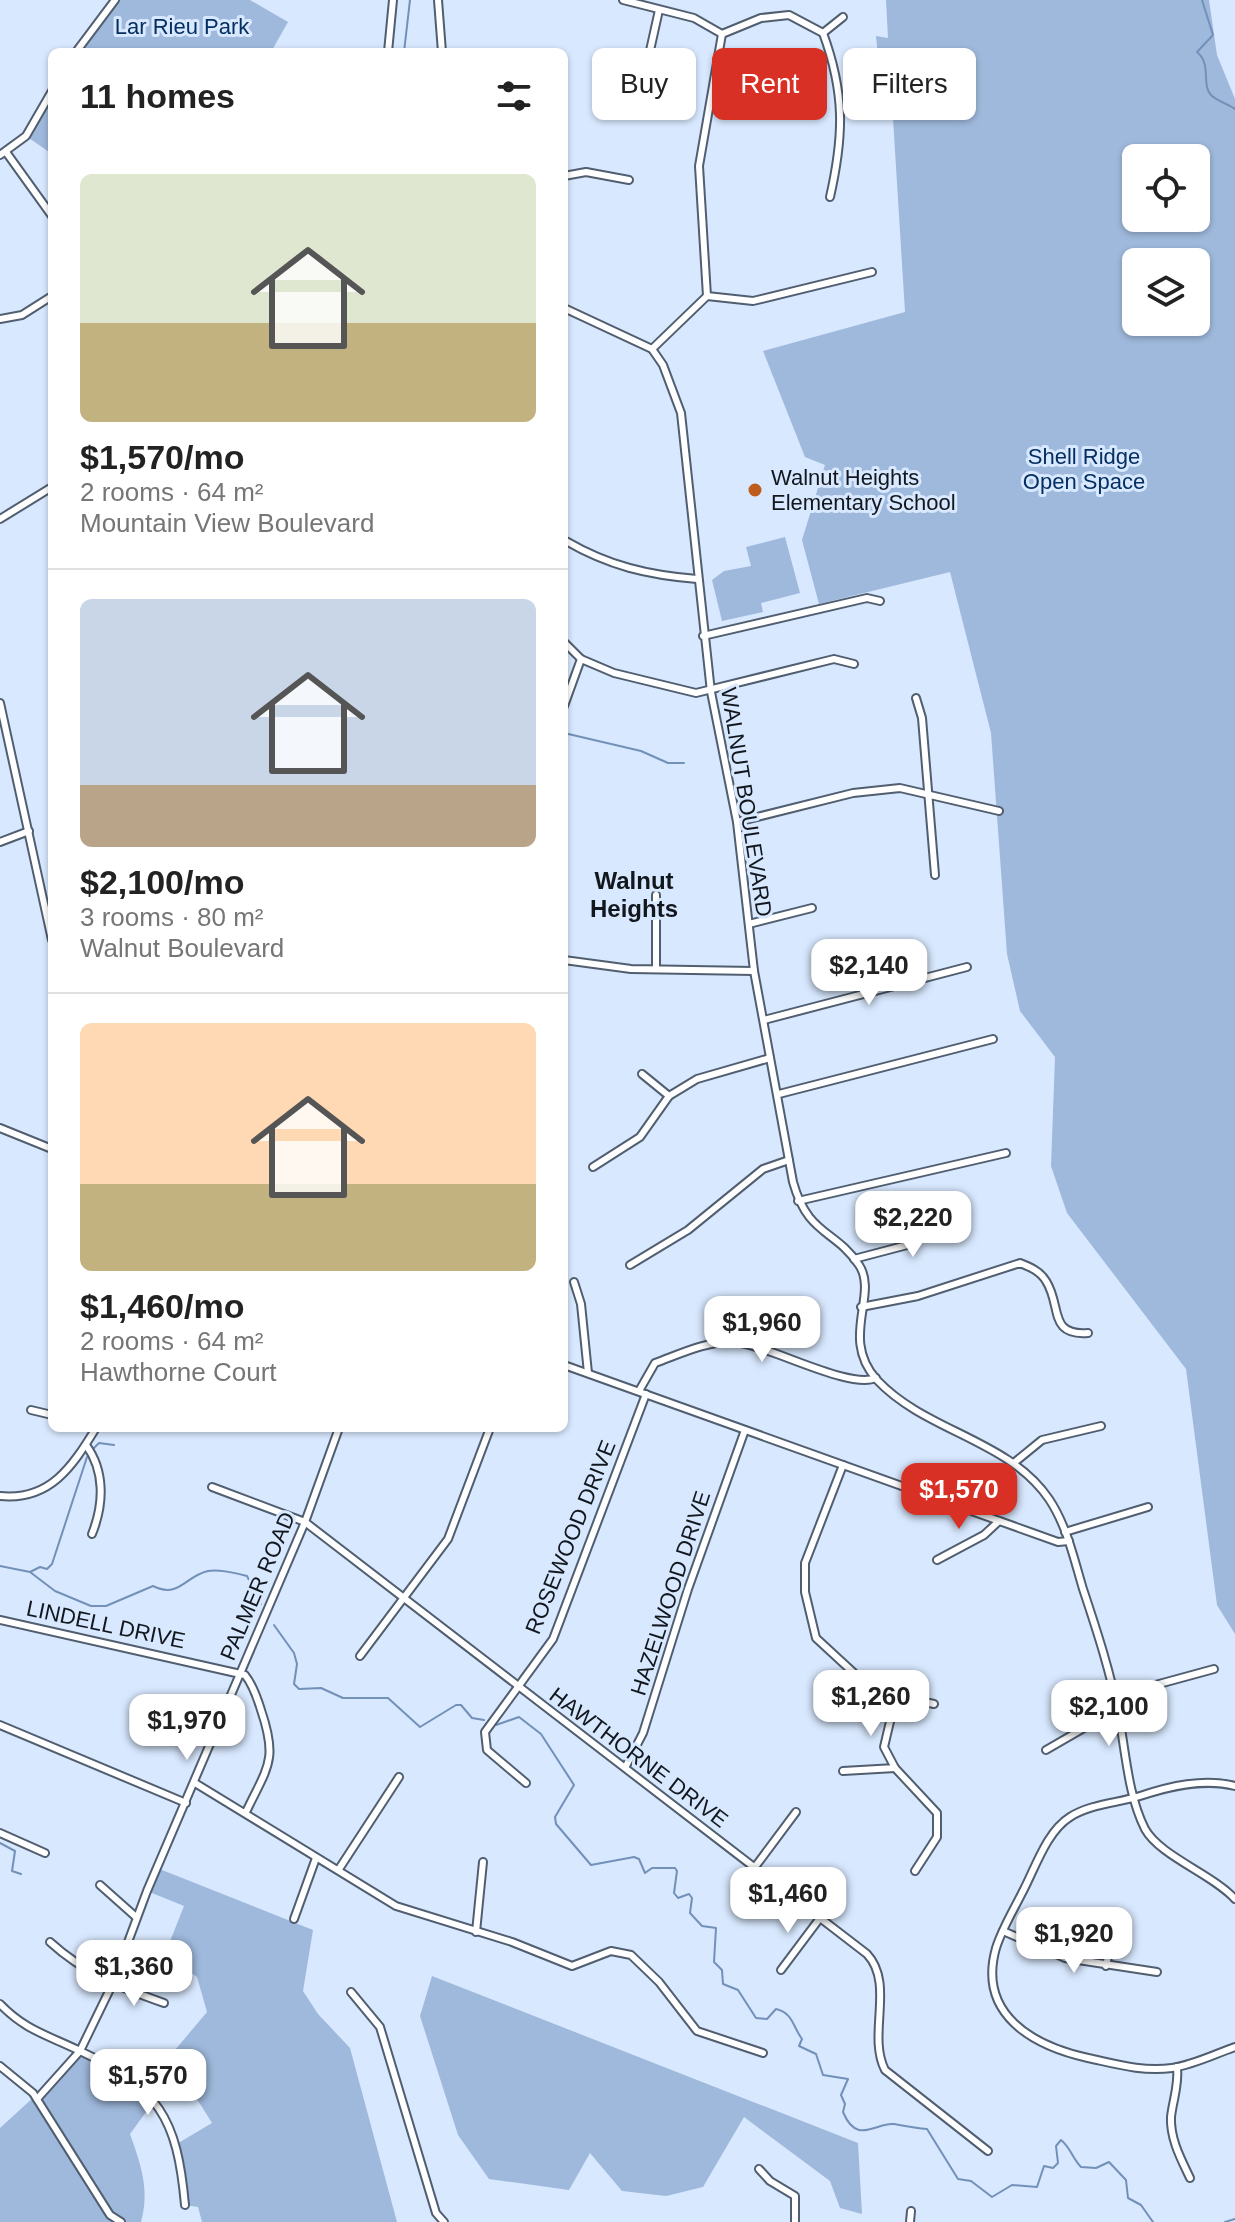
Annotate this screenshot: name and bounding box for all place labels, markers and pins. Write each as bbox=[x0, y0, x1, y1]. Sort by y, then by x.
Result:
place label: Walnut Heights Elementary School bbox=[771, 465, 956, 515]
marker: Walnut Heights Elementary School bbox=[746, 481, 764, 499]
pin: $2,140 bbox=[804, 939, 934, 1007]
pin: $2,220 bbox=[848, 1191, 978, 1259]
pin: $1,960 bbox=[697, 1296, 827, 1364]
pin: $1,570 bbox=[894, 1463, 1024, 1531]
pin: $1,260 bbox=[806, 1670, 936, 1738]
pin: $2,100 bbox=[1044, 1680, 1174, 1748]
pin: $1,970 bbox=[122, 1694, 252, 1762]
pin: $1,460 bbox=[723, 1867, 853, 1935]
pin: $1,920 bbox=[1009, 1907, 1139, 1975]
pin: $1,360 bbox=[69, 1940, 199, 2008]
pin: $1,570 bbox=[83, 2049, 213, 2117]

